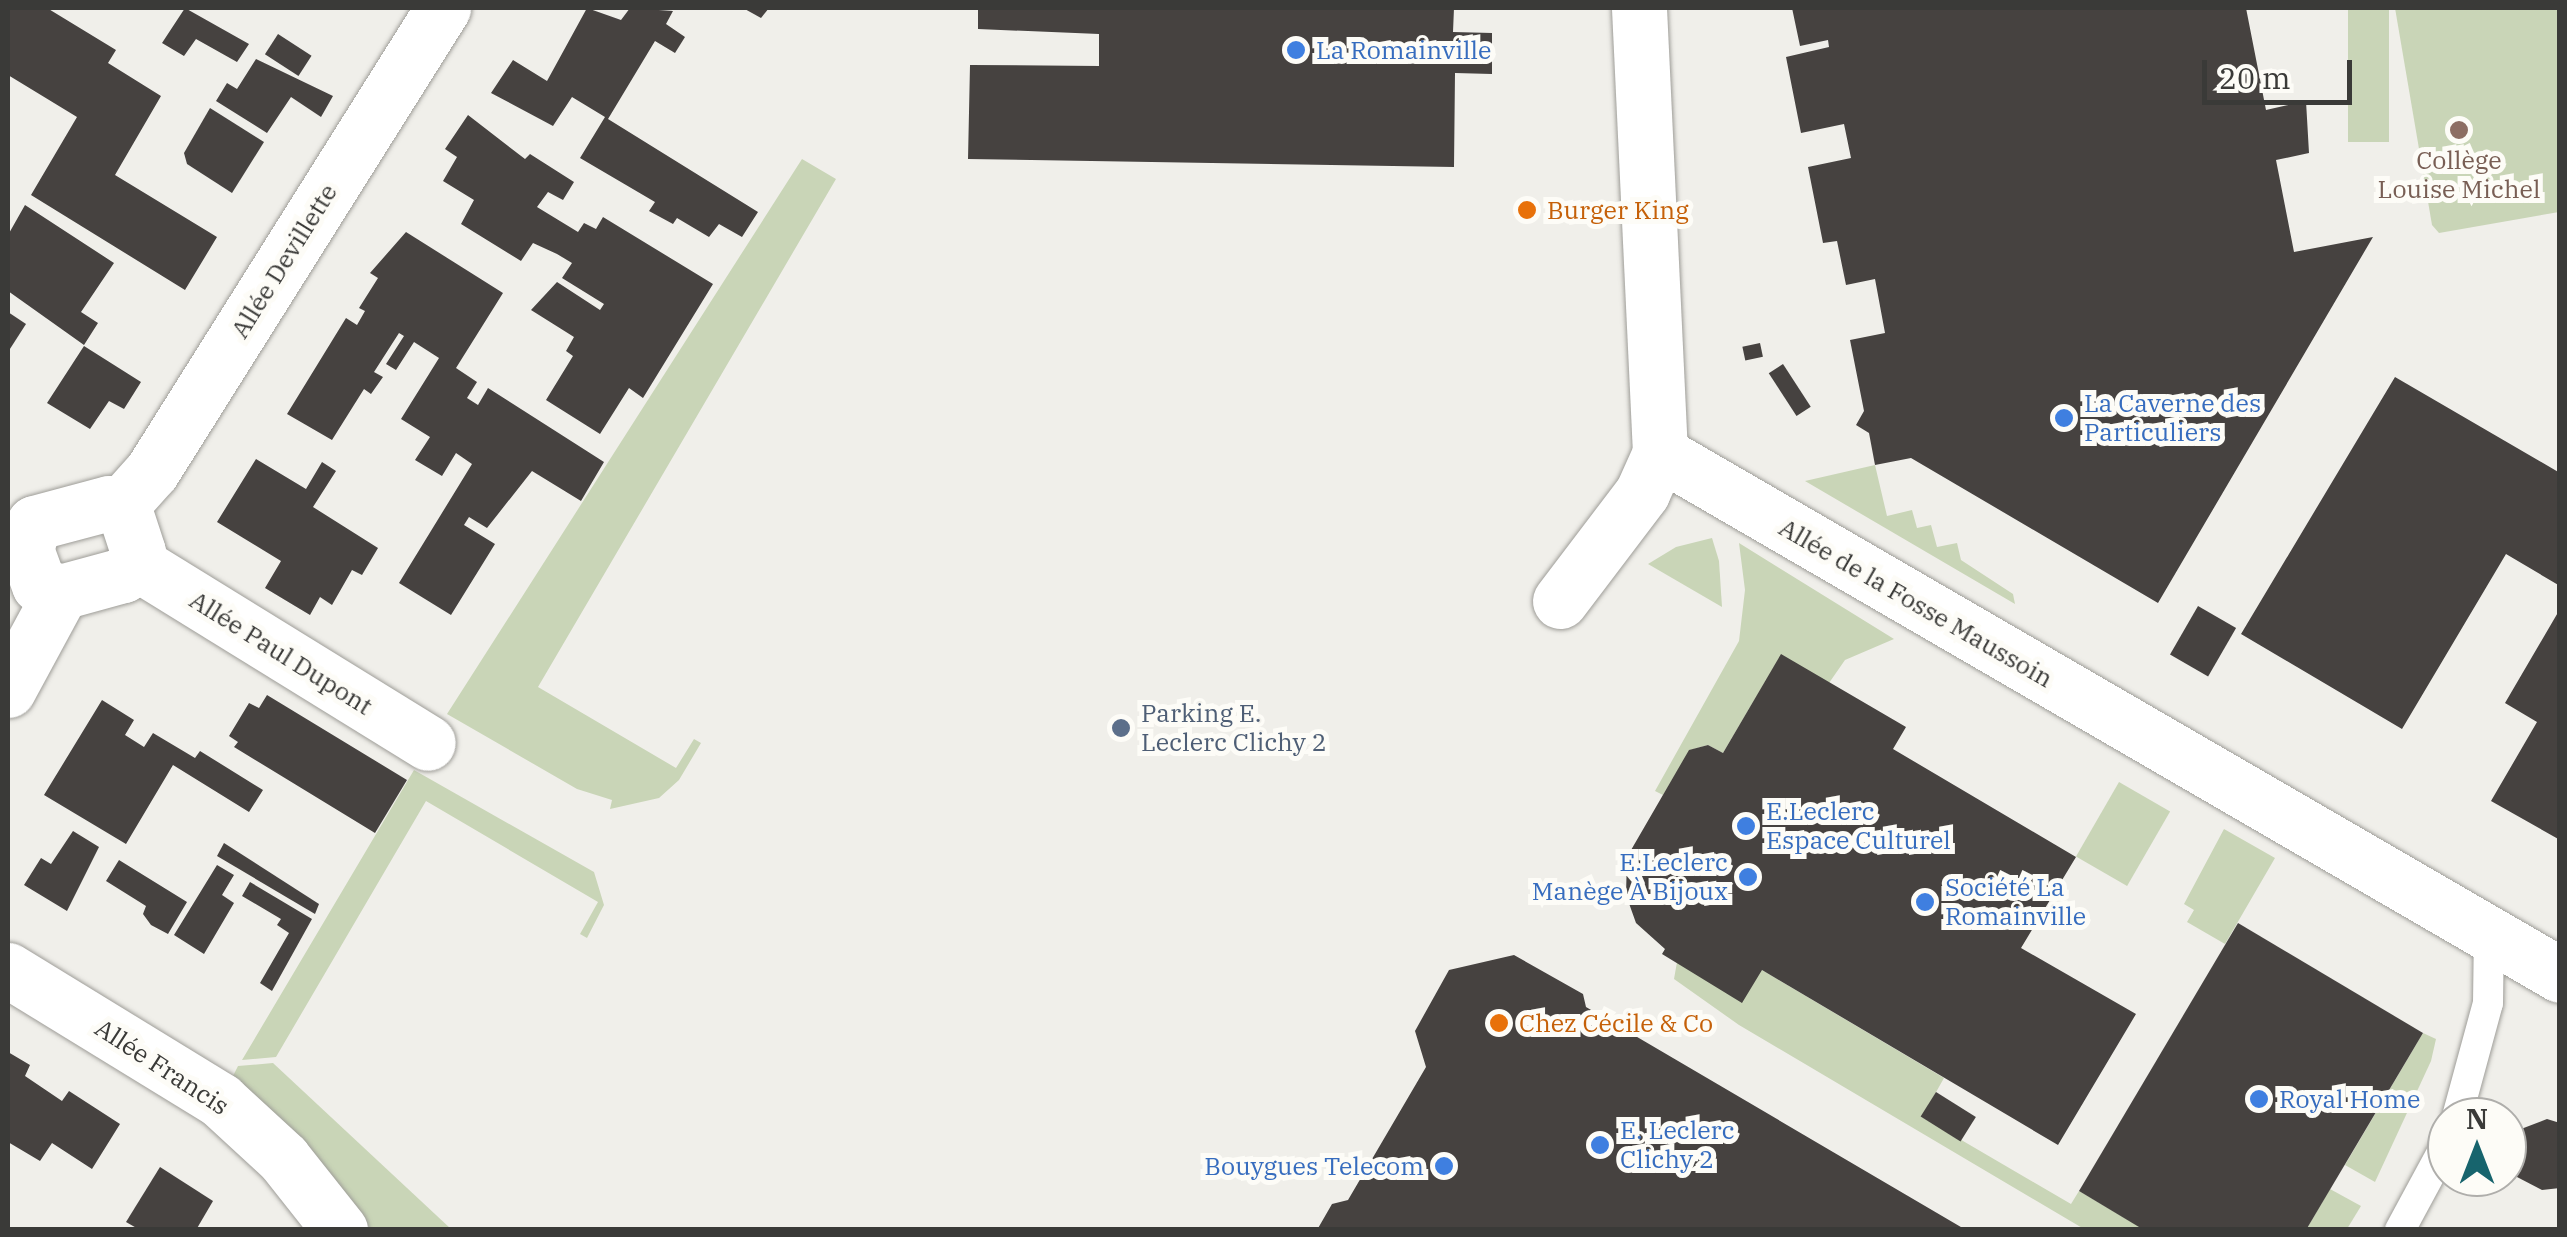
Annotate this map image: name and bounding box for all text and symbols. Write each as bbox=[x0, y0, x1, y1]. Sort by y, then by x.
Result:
place label: La Romainville bbox=[1316, 35, 1491, 65]
marker: La Romainville bbox=[1285, 39, 1307, 61]
scale bar bbox=[2207, 40, 2357, 102]
text: 20 m bbox=[2219, 58, 2291, 97]
marker: Collège Louise Michel bbox=[2448, 119, 2470, 141]
place label: Collège Louise Michel bbox=[2378, 146, 2540, 205]
street label: Allée Devillette bbox=[225, 178, 343, 344]
place label: Burger King bbox=[1547, 195, 1689, 225]
marker: Burger King bbox=[1516, 199, 1538, 221]
place label: La Caverne des Particuliers bbox=[2084, 389, 2261, 448]
marker: La Caverne des Particuliers bbox=[2053, 407, 2075, 429]
street label: Allée de la Fosse Maussoin bbox=[1774, 512, 2058, 694]
street label: Allée Paul Dupont bbox=[184, 585, 378, 721]
place label: Parking E. Leclerc Clichy 2 bbox=[1141, 699, 1327, 758]
marker: Parking E. Leclerc Clichy 2 bbox=[1110, 717, 1132, 739]
place label: E.Leclerc Espace Culturel bbox=[1766, 797, 1951, 856]
marker: E.Leclerc Espace Culturel bbox=[1735, 815, 1757, 837]
place label: E.Leclerc Manège À Bijoux bbox=[1532, 848, 1728, 907]
marker: E.Leclerc Manège À Bijoux bbox=[1737, 866, 1759, 888]
place label: Société La Romainville bbox=[1945, 873, 2086, 932]
marker: Société La Romainville bbox=[1914, 891, 1936, 913]
place label: Chez Cécile & Co bbox=[1519, 1008, 1713, 1038]
marker: Chez Cécile & Co bbox=[1488, 1012, 1510, 1034]
street label: Allée Francis bbox=[90, 1013, 234, 1121]
place label: Royal Home bbox=[2279, 1084, 2420, 1114]
marker: Royal Home bbox=[2248, 1088, 2270, 1110]
north arrow bbox=[2427, 1097, 2527, 1197]
text: N bbox=[2466, 1100, 2488, 1137]
place label: E. Leclerc Clichy 2 bbox=[1620, 1116, 1735, 1175]
marker: E. Leclerc Clichy 2 bbox=[1589, 1134, 1611, 1156]
place label: Bouygues Telecom bbox=[1204, 1151, 1424, 1181]
marker: Bouygues Telecom bbox=[1433, 1155, 1455, 1177]

